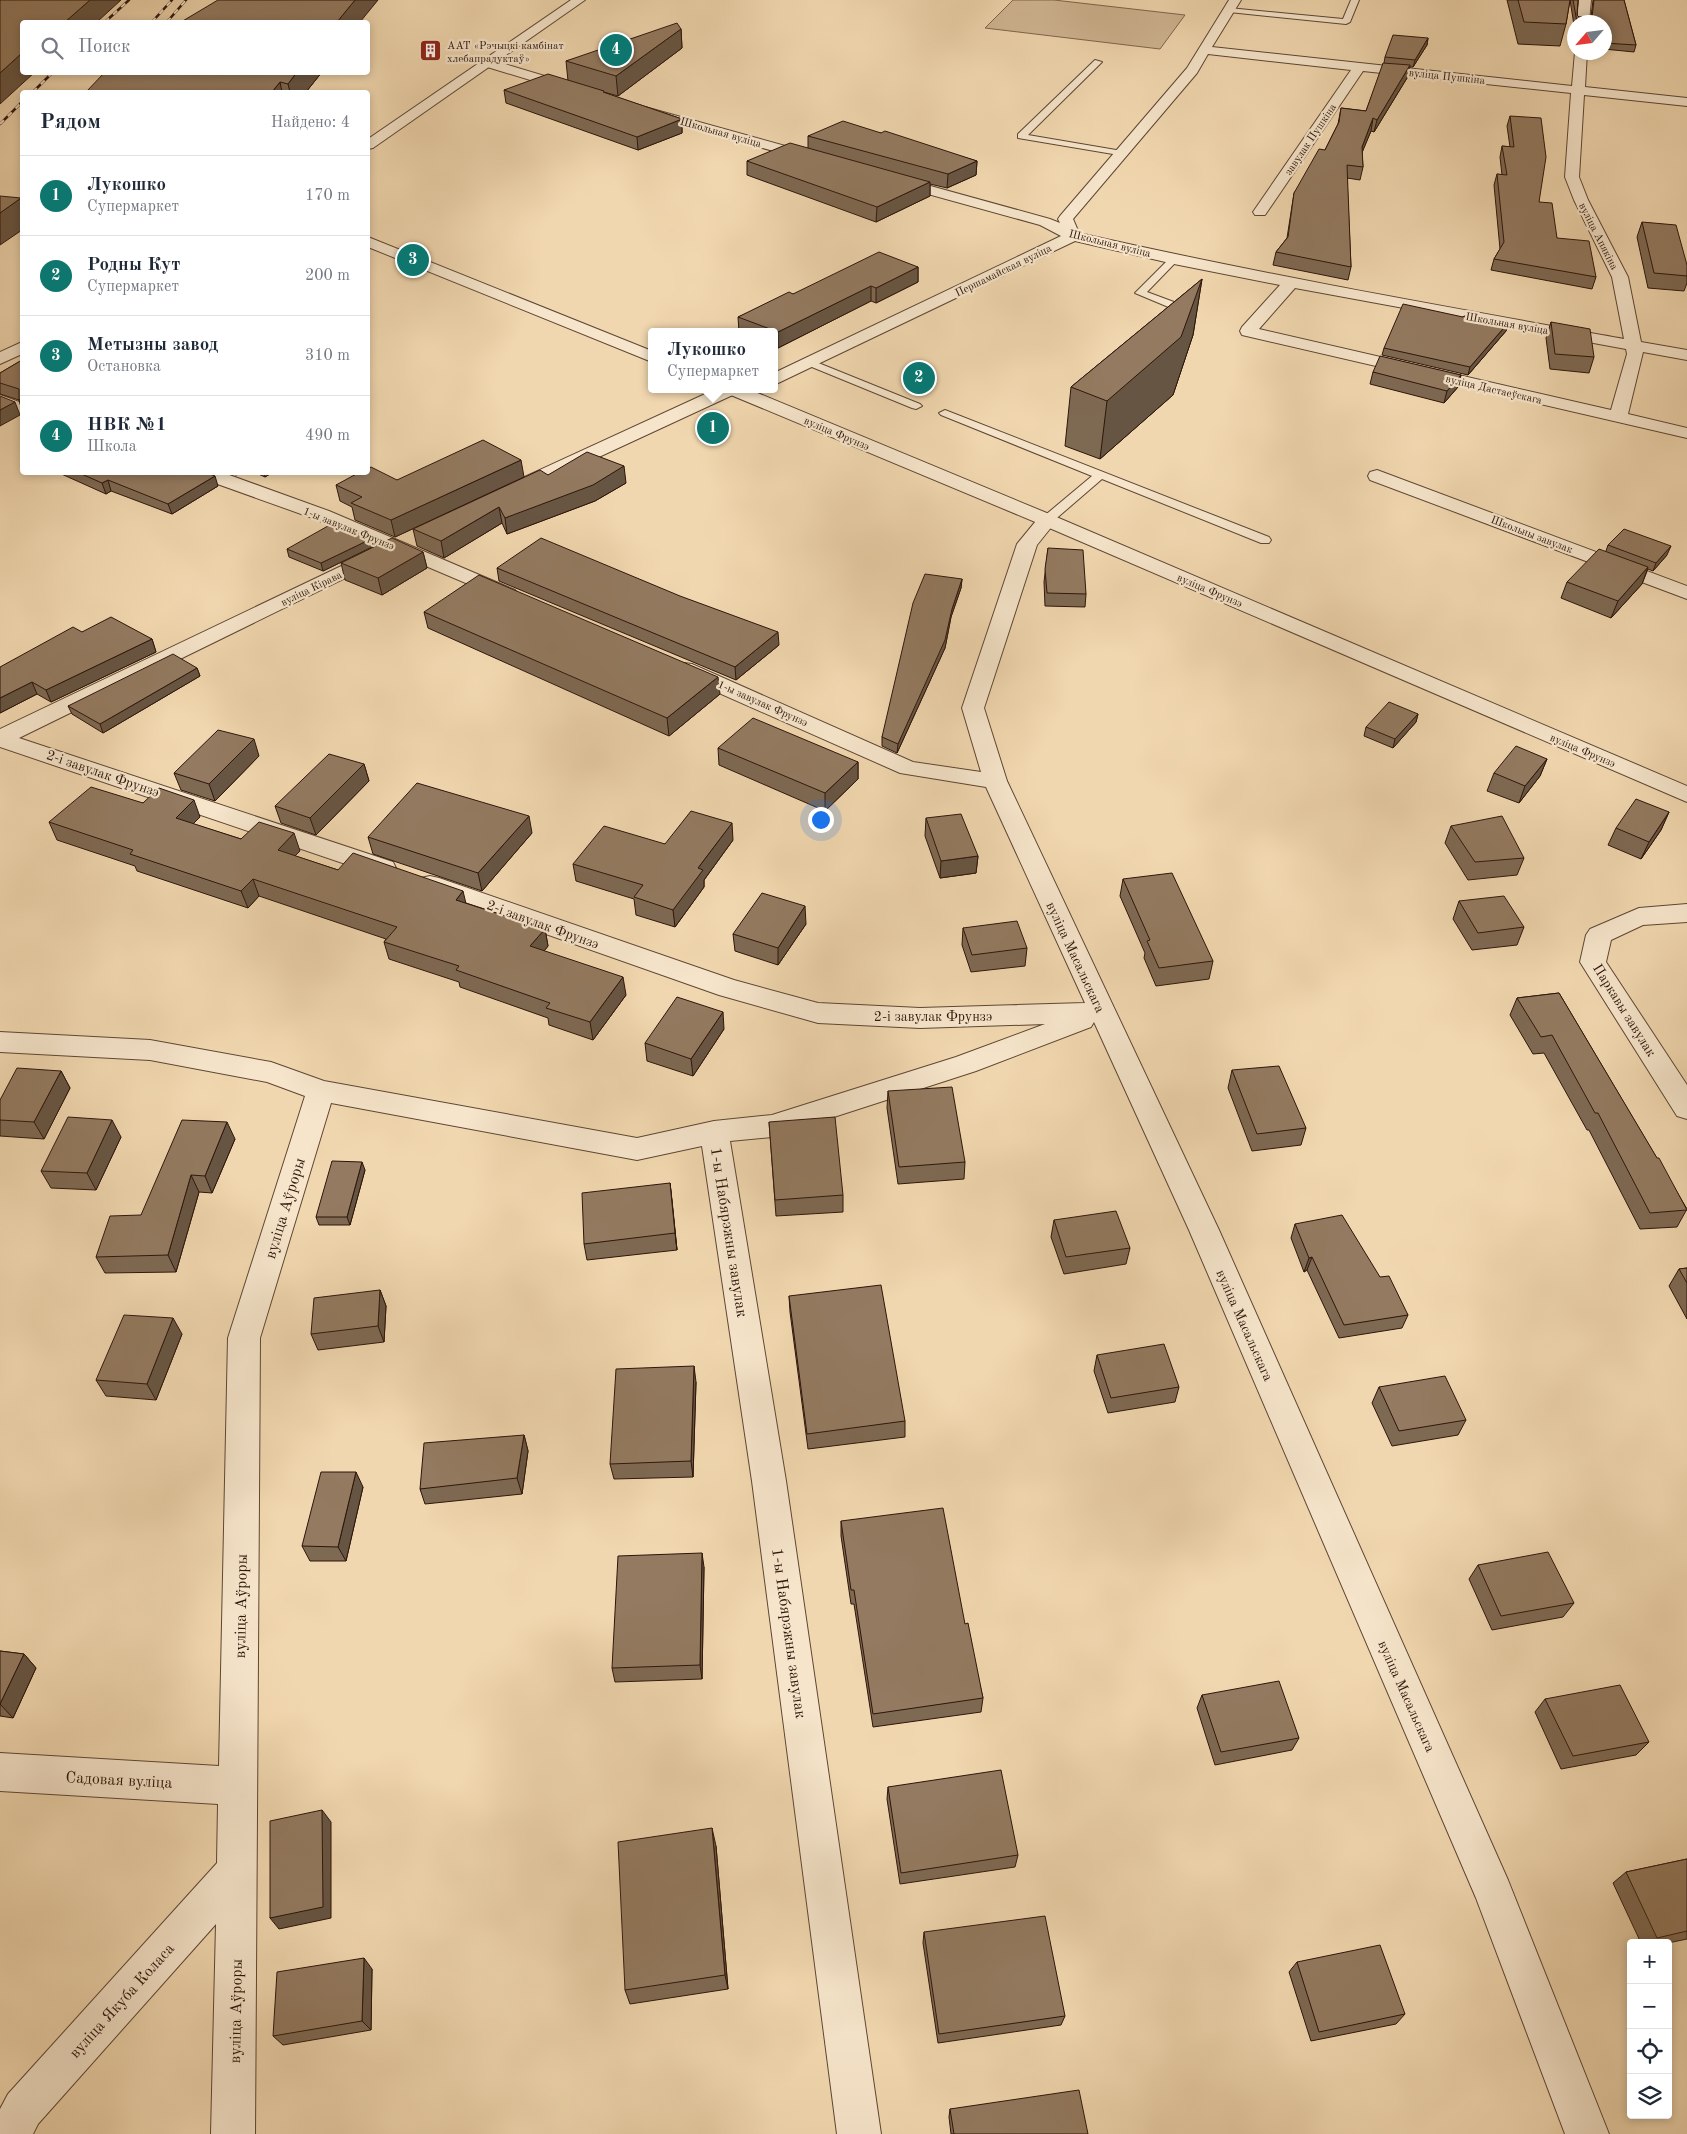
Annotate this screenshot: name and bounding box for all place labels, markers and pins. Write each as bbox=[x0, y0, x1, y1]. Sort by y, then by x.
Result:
pin: 4 bbox=[600, 31, 632, 69]
building icon: ААТ «Рэчыцкі камбінат хлебапрадуктаў» bbox=[419, 39, 443, 63]
place label: ААТ «Рэчыцкі камбінат хлебапрадуктаў» bbox=[447, 41, 564, 65]
pin: 3 bbox=[397, 241, 429, 279]
pin: 2 bbox=[903, 359, 935, 397]
pin: 1 bbox=[697, 409, 729, 447]

